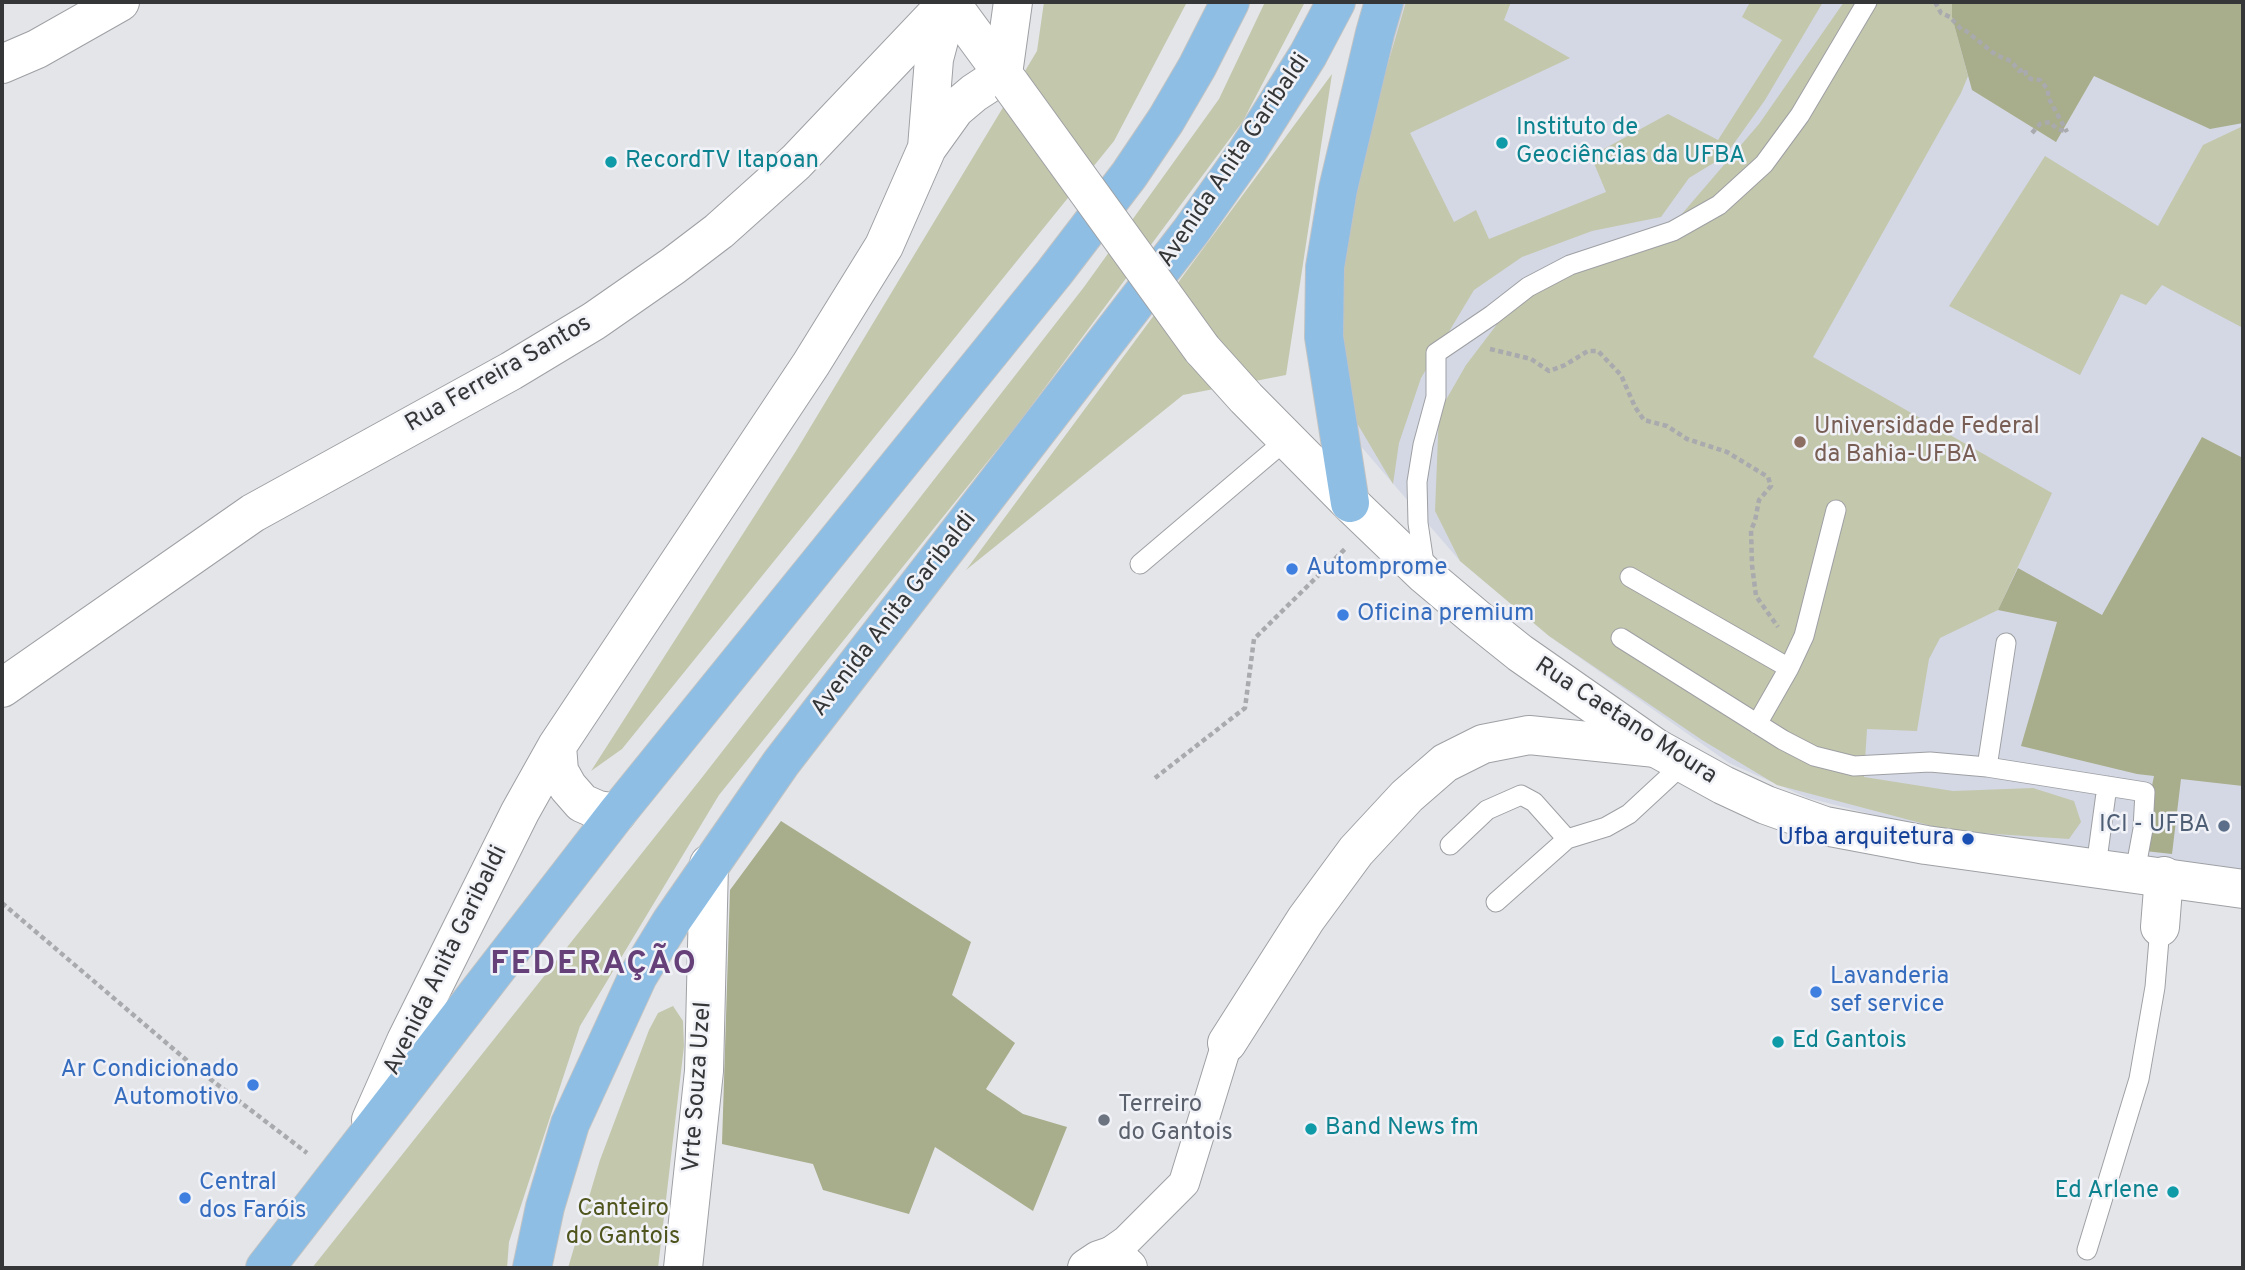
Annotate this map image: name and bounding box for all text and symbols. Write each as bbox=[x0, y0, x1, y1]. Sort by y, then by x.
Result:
street label: Avenida Anita Garibaldi bbox=[1153, 49, 1317, 273]
place label: Instituto de Geociências da UFBA bbox=[1516, 115, 1745, 171]
marker: Instituto de Geociências da UFBA bbox=[1494, 135, 1510, 151]
place label: RecordTV Itapoan bbox=[625, 148, 819, 176]
marker: RecordTV Itapoan bbox=[603, 154, 619, 170]
street label: Rua Ferreira Santos bbox=[401, 310, 597, 440]
place label: Universidade Federal da Bahia-UFBA bbox=[1814, 414, 2040, 470]
marker: Universidade Federal da Bahia-UFBA bbox=[1792, 434, 1808, 450]
street label: Avenida Anita Garibaldi bbox=[806, 507, 984, 723]
place label: Automprome bbox=[1306, 555, 1447, 583]
marker: Automprome bbox=[1284, 561, 1300, 577]
place label: Oficina premium bbox=[1357, 601, 1534, 629]
marker: Oficina premium bbox=[1335, 607, 1351, 623]
street label: Rua Caetano Moura bbox=[1529, 652, 1721, 792]
place label: ICI - UFBA bbox=[2099, 812, 2210, 840]
marker: ICI - UFBA bbox=[2216, 818, 2232, 834]
place label: Ufba arquitetura bbox=[1777, 825, 1954, 853]
marker: Ufba arquitetura bbox=[1960, 831, 1976, 847]
street label: Avenida Anita Garibaldi bbox=[379, 842, 515, 1080]
district label: FEDERAÇÃO bbox=[491, 948, 697, 986]
place label: Lavanderia sef service bbox=[1830, 964, 1949, 1020]
marker: Lavanderia sef service bbox=[1808, 984, 1824, 1000]
street label: Vrte Souza Uzel bbox=[679, 1001, 719, 1173]
place label: Ed Gantois bbox=[1792, 1028, 1907, 1056]
marker: Ed Gantois bbox=[1770, 1034, 1786, 1050]
place label: Ar Condicionado Automotivo bbox=[60, 1057, 239, 1113]
marker: Ar Condicionado Automotivo bbox=[245, 1077, 261, 1093]
place label: Terreiro do Gantois bbox=[1118, 1092, 1233, 1148]
marker: Terreiro do Gantois bbox=[1096, 1112, 1112, 1128]
place label: Band News fm bbox=[1325, 1115, 1479, 1143]
marker: Band News fm bbox=[1303, 1121, 1319, 1137]
place label: Central dos Faróis bbox=[199, 1170, 307, 1226]
place label: Ed Arlene bbox=[2055, 1178, 2159, 1206]
marker: Ed Arlene bbox=[2165, 1184, 2181, 1200]
marker: Central dos Faróis bbox=[177, 1190, 193, 1206]
park label: Canteiro do Gantois bbox=[566, 1196, 680, 1252]

